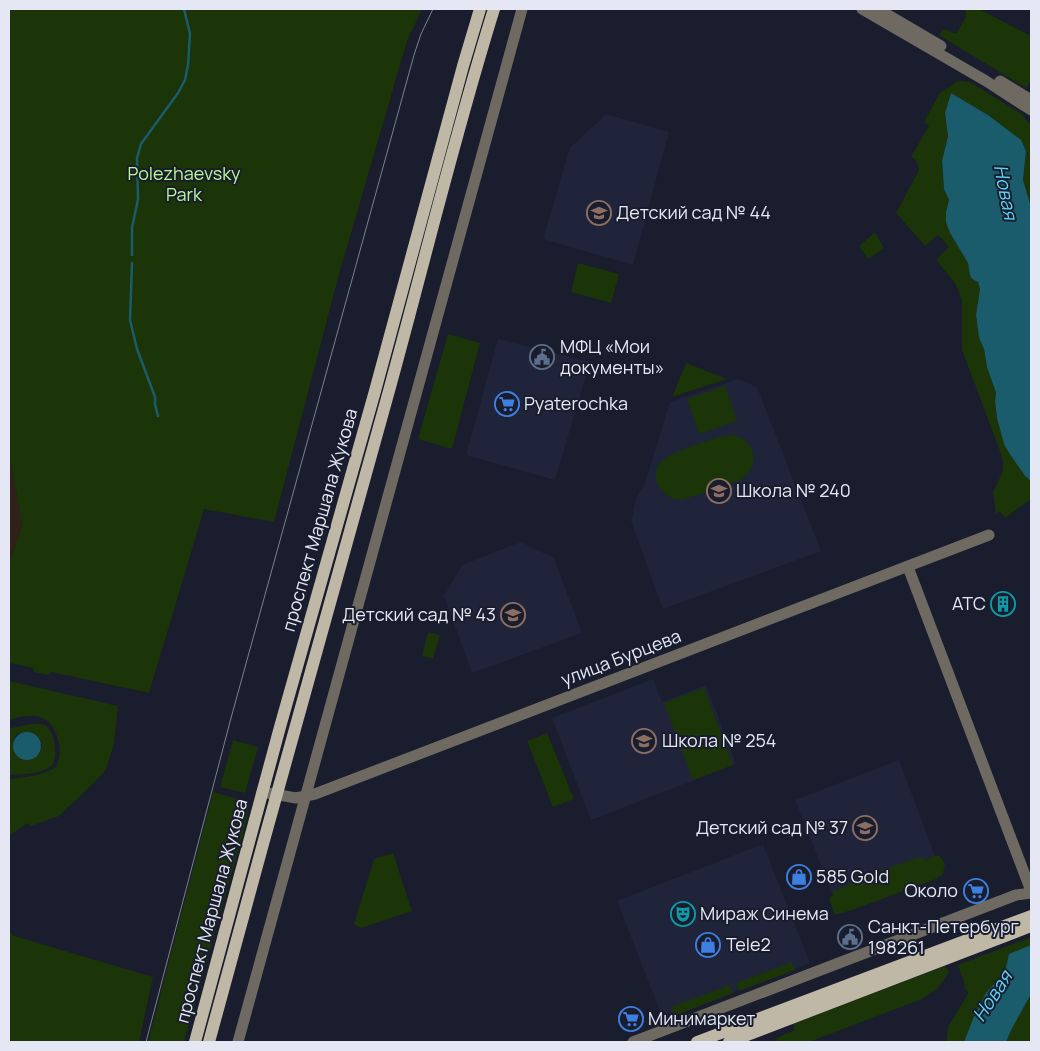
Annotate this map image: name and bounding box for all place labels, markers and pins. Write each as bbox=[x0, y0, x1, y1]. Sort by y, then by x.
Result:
school or university icon: Детский сад № 44 bbox=[586, 200, 612, 226]
place label: Детский сад № 44 bbox=[616, 200, 771, 224]
place label: МФЦ «Мои документы» bbox=[560, 334, 664, 379]
public building icon: МФЦ «Мои документы» bbox=[529, 344, 555, 370]
supermarket icon: Pyaterochka bbox=[494, 391, 520, 417]
place label: Pyaterochka bbox=[524, 391, 628, 415]
school or university icon: Школа № 240 bbox=[706, 478, 732, 504]
place label: Школа № 240 bbox=[736, 478, 851, 502]
place label: АТС bbox=[952, 591, 986, 615]
building icon: АТС bbox=[990, 591, 1016, 617]
place label: Детский сад № 43 bbox=[342, 602, 496, 626]
school or university icon: Детский сад № 43 bbox=[500, 602, 526, 628]
school or university icon: Школа № 254 bbox=[631, 728, 657, 754]
place label: Школа № 254 bbox=[662, 728, 776, 752]
place label: Детский сад № 37 bbox=[696, 815, 848, 839]
school or university icon: Детский сад № 37 bbox=[852, 815, 878, 841]
shop icon: 585 Gold bbox=[786, 864, 812, 890]
place label: 585 Gold bbox=[816, 864, 889, 888]
place label: Около bbox=[905, 878, 958, 902]
supermarket icon: Около bbox=[963, 878, 989, 904]
theatre icon: Мираж Синема bbox=[670, 901, 696, 927]
place label: Мираж Синема bbox=[700, 901, 829, 925]
place label: Санкт-Петербург 198261 bbox=[868, 914, 1019, 959]
public building icon: Санкт-Петербург 198261 bbox=[837, 924, 863, 950]
shop icon: Tele2 bbox=[695, 932, 721, 958]
place label: Tele2 bbox=[726, 932, 771, 956]
supermarket icon: Минимаркет bbox=[618, 1006, 644, 1032]
place label: Минимаркет bbox=[648, 1006, 755, 1030]

